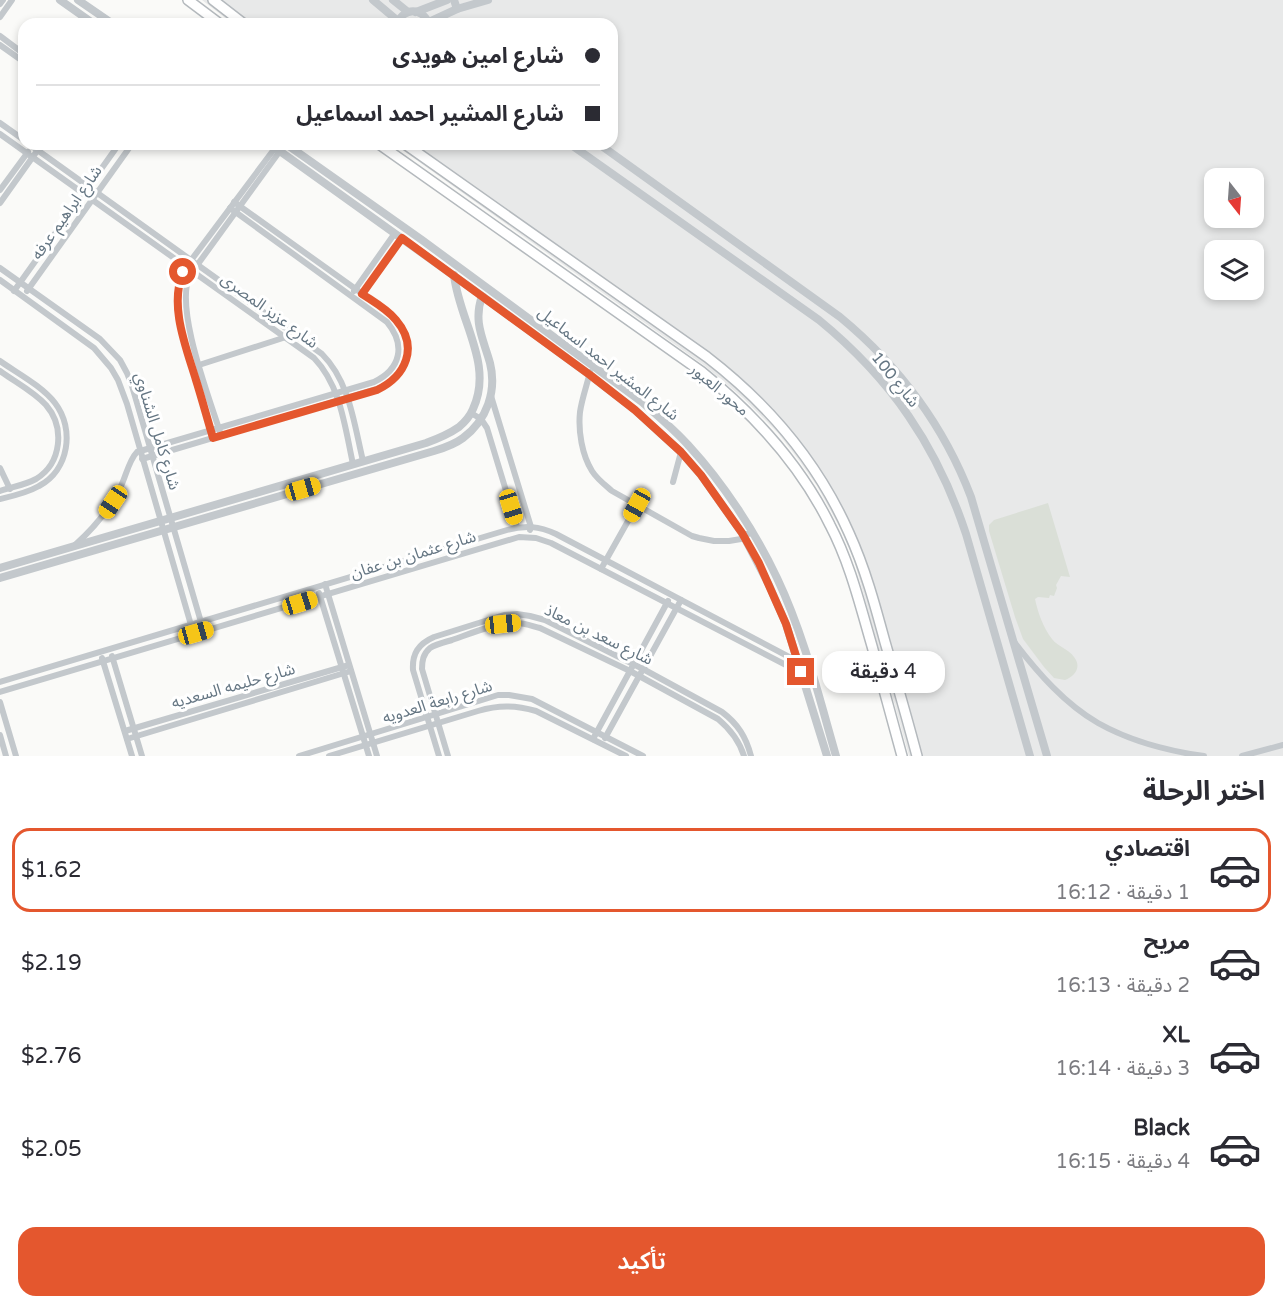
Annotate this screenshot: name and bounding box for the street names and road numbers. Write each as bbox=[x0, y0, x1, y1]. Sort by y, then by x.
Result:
street label: شارع ابراهيم عرفه bbox=[27, 162, 108, 265]
street label: شارع عزيز المصرى bbox=[216, 269, 322, 354]
street label: شارع المشير احمد اسماعيل bbox=[533, 302, 683, 427]
street label: شارع 100 bbox=[865, 348, 924, 413]
street label: محور العبور bbox=[685, 359, 753, 420]
street label: شارع كامل الشناوي bbox=[128, 370, 184, 493]
street label: شارع عثمان بن عفان bbox=[348, 526, 479, 585]
street label: شارع سعد بن معاذ bbox=[540, 600, 656, 672]
street label: شارع حليمه السعديه bbox=[169, 659, 298, 715]
street label: شارع رابعة العدويه bbox=[380, 676, 495, 730]

